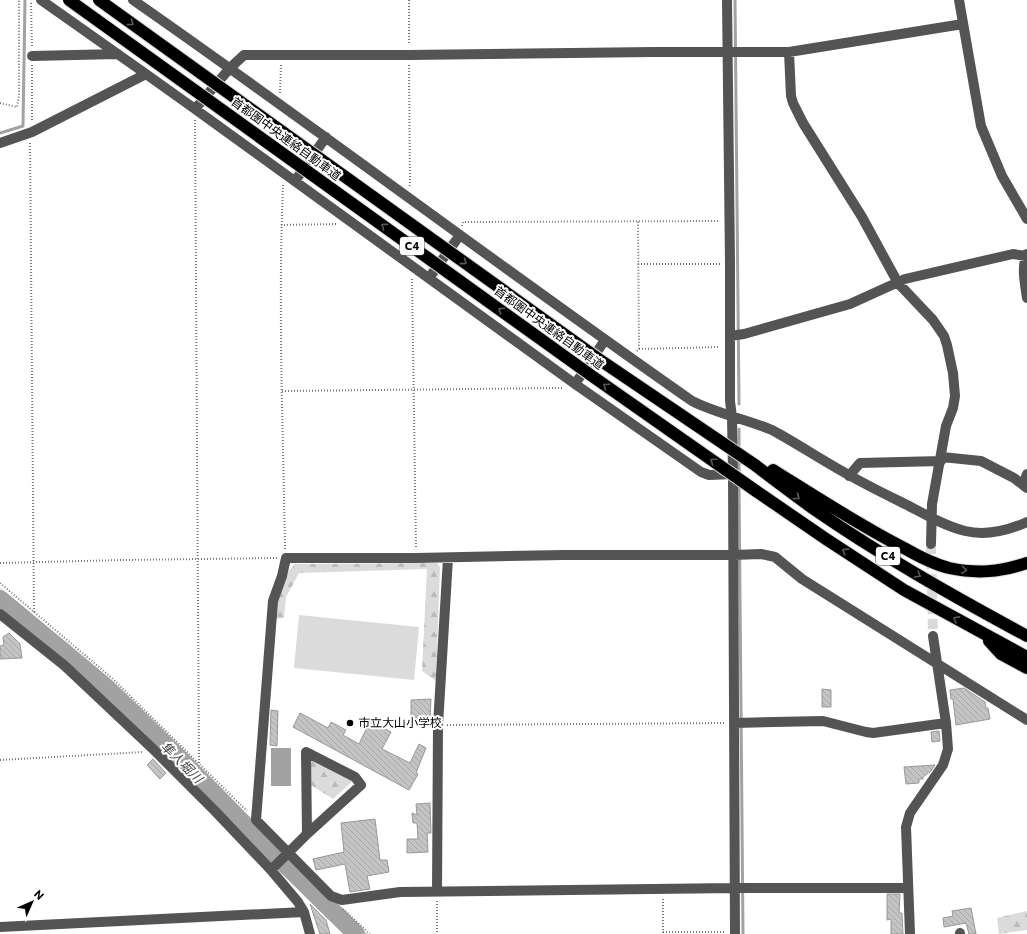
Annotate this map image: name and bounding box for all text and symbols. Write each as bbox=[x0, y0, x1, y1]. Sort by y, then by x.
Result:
one-way arrow bbox=[127, 18, 134, 26]
street label: 首都圏中央連絡自動車道 bbox=[229, 94, 344, 183]
one-way arrow bbox=[381, 223, 388, 231]
road number: C4 bbox=[400, 237, 424, 255]
one-way arrow bbox=[460, 257, 467, 265]
street label: 首都圏中央連絡自動車道 bbox=[492, 283, 607, 372]
one-way arrow bbox=[498, 308, 505, 315]
one-way arrow bbox=[604, 384, 611, 391]
one-way arrow bbox=[710, 458, 717, 466]
one-way arrow bbox=[793, 492, 800, 499]
road number: C4 bbox=[876, 547, 900, 565]
one-way arrow bbox=[842, 548, 849, 556]
one-way arrow bbox=[961, 565, 968, 574]
one-way arrow bbox=[914, 570, 921, 577]
one-way arrow bbox=[953, 616, 960, 623]
place label: 市立大山小学校 bbox=[358, 715, 442, 729]
marker: 市立大山小学校 bbox=[345, 718, 355, 728]
water label: 隼人堀川 bbox=[158, 738, 207, 787]
north arrow bbox=[12, 882, 52, 922]
text: N bbox=[32, 887, 47, 902]

